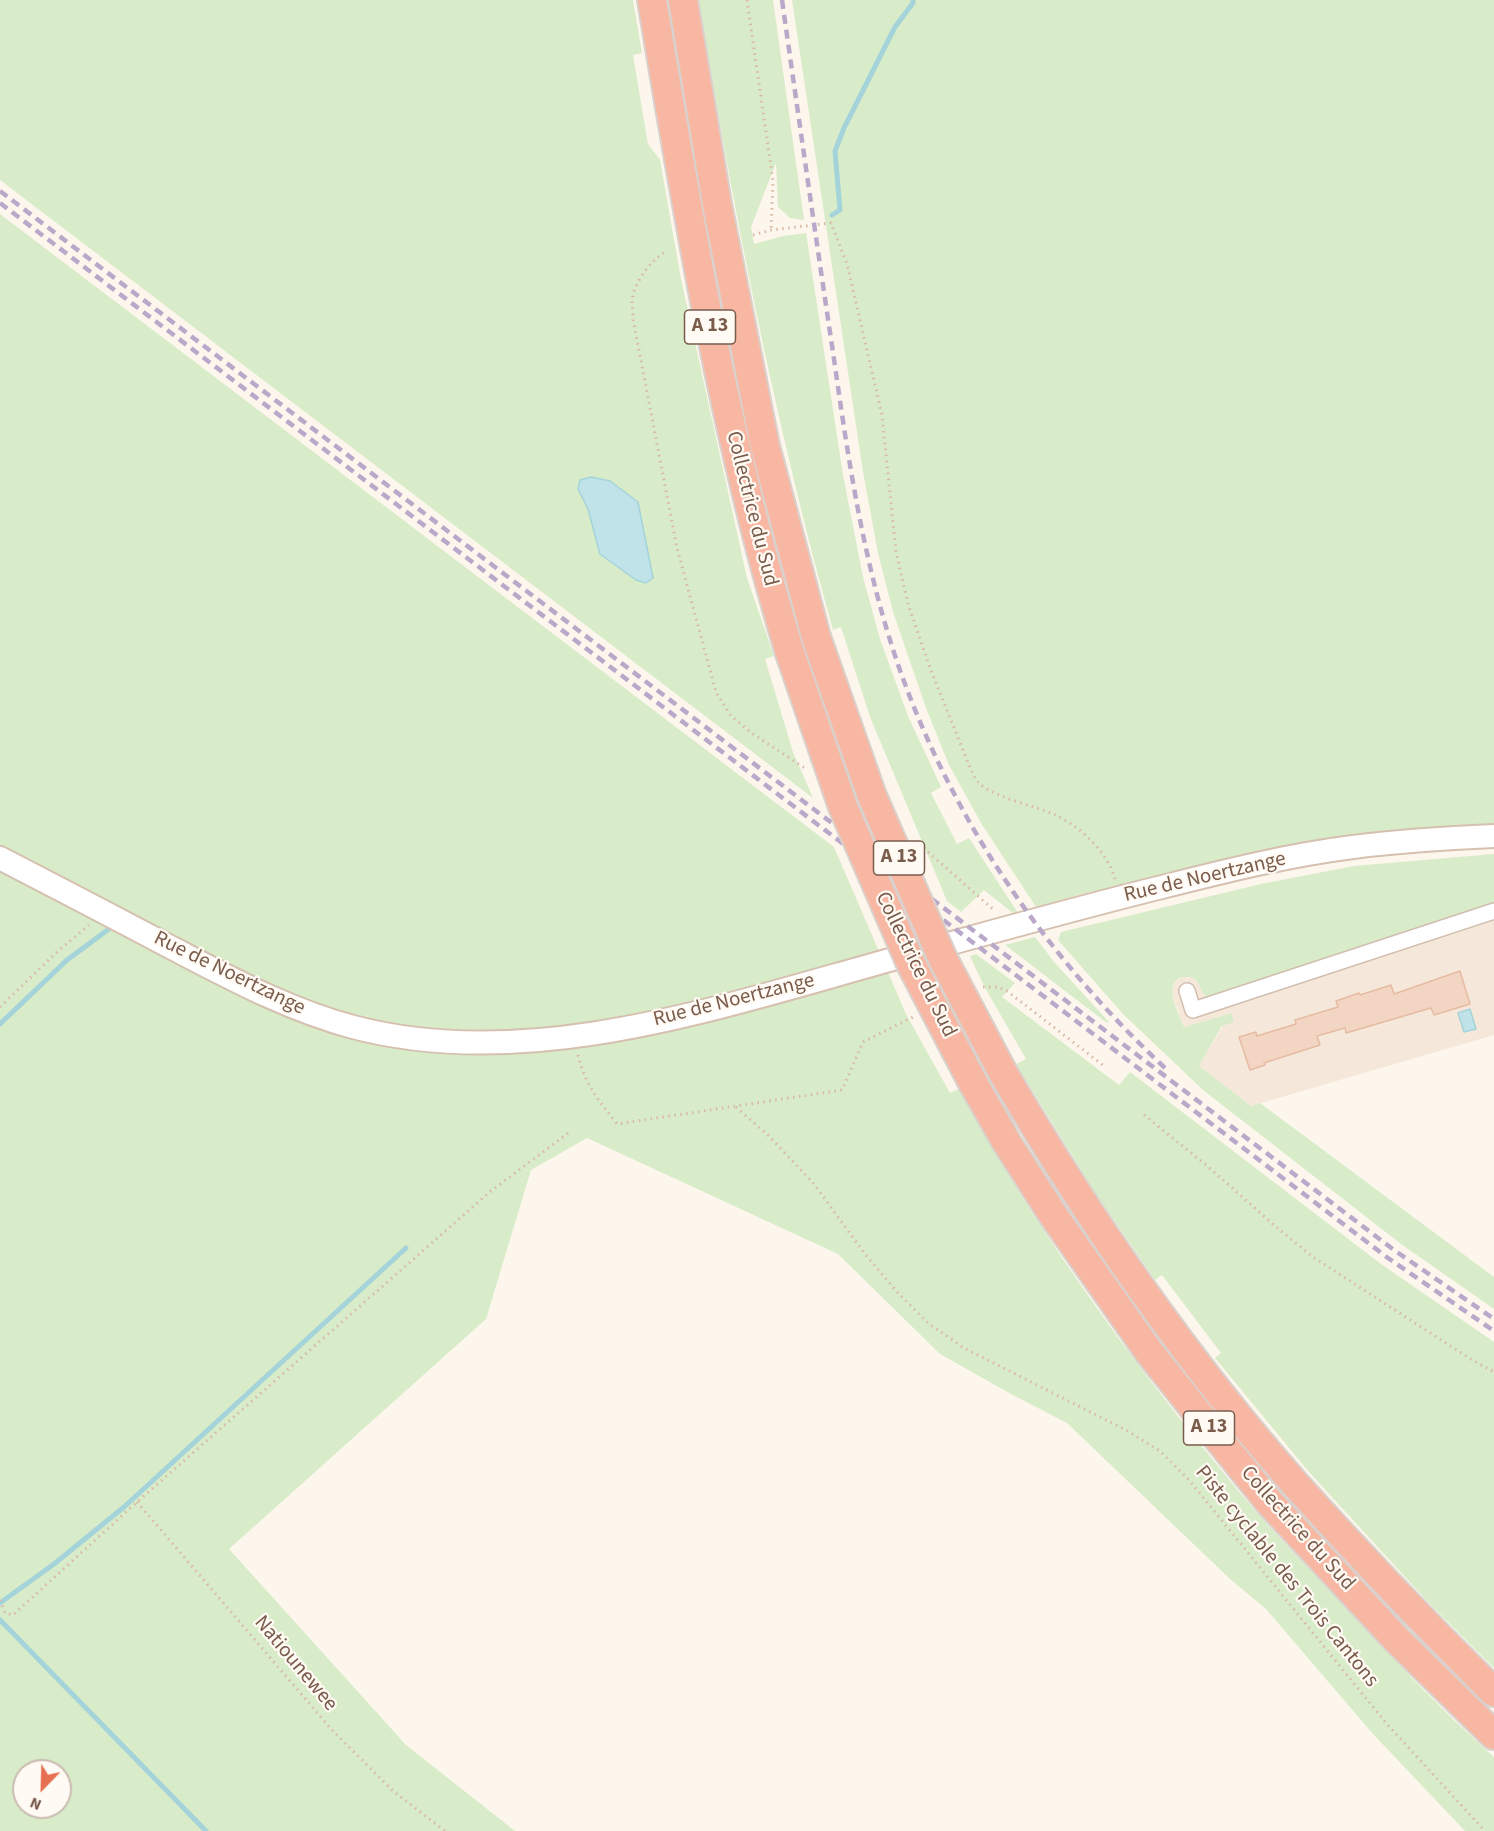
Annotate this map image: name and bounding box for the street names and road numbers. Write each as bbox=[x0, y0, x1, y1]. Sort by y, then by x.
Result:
road number: A 13 bbox=[684, 310, 736, 344]
street label: Collectrice du Sud bbox=[720, 429, 782, 589]
road number: A 13 bbox=[874, 841, 924, 875]
street label: Rue de Noertzange bbox=[1122, 847, 1288, 909]
street label: Collectrice du Sud bbox=[869, 888, 961, 1042]
street label: Rue de Noertzange bbox=[149, 926, 309, 1022]
street label: Rue de Noertzange bbox=[651, 969, 817, 1033]
road number: A 13 bbox=[1184, 1411, 1234, 1445]
street label: Piste cyclable des Trois Cantons bbox=[1189, 1461, 1383, 1693]
street label: Collectrice du Sud bbox=[1235, 1462, 1359, 1596]
street label: Natiounewee bbox=[248, 1611, 342, 1717]

